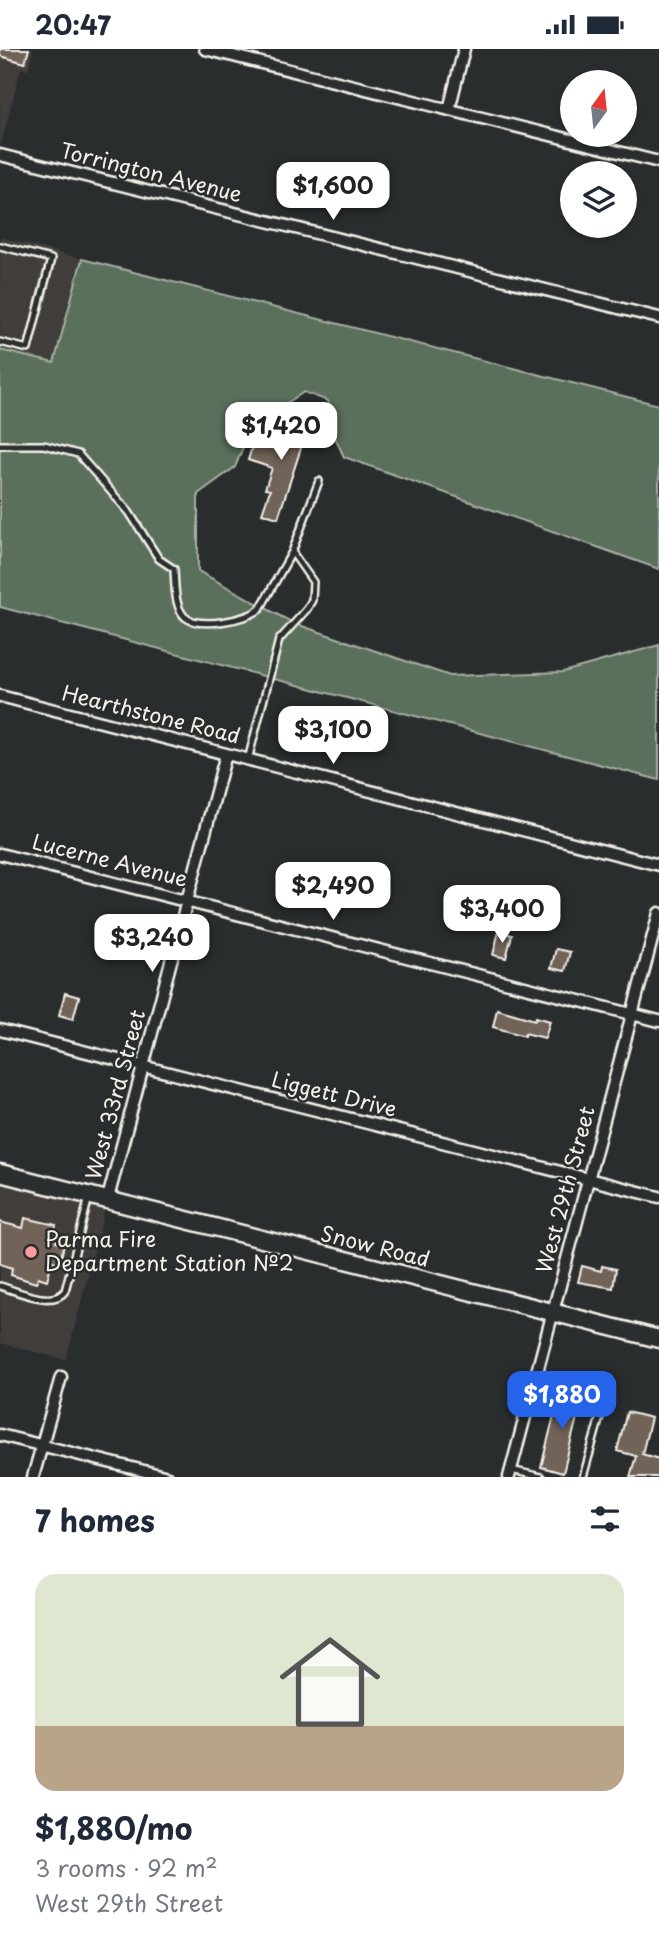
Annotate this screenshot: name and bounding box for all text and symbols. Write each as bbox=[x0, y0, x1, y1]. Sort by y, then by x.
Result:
text: 20:47 bbox=[35, 5, 111, 44]
north arrow bbox=[560, 70, 637, 147]
map controls bbox=[560, 70, 637, 238]
street label: Torrington Avenue bbox=[57, 133, 246, 209]
button: layers bbox=[560, 161, 637, 238]
pin: $1,600 bbox=[276, 163, 390, 222]
text: $1,600 bbox=[293, 167, 373, 202]
pin: $1,420 bbox=[224, 403, 338, 462]
text: $1,420 bbox=[241, 407, 321, 442]
street label: Hearthstone Road bbox=[59, 675, 244, 751]
pin: $3,100 bbox=[276, 707, 390, 766]
text: $3,100 bbox=[294, 711, 372, 746]
street label: Lucerne Avenue bbox=[29, 824, 192, 894]
pin: $2,490 bbox=[276, 863, 390, 922]
text: $2,490 bbox=[291, 867, 375, 902]
pin: $3,400 bbox=[445, 885, 559, 945]
text: $3,400 bbox=[459, 890, 545, 925]
pin: $3,240 bbox=[95, 915, 209, 974]
text: $3,240 bbox=[110, 919, 194, 954]
street label: West 33rd Street bbox=[76, 1006, 152, 1183]
street label: Liggett Drive bbox=[268, 1062, 400, 1124]
street label: West 29th Street bbox=[526, 1102, 602, 1277]
street label: Snow Road bbox=[318, 1216, 433, 1274]
place label: Parma Fire Department Station №2 bbox=[45, 1222, 294, 1278]
marker: Parma Fire Department Station №2 bbox=[23, 1244, 39, 1260]
pin: $1,880 bbox=[505, 1371, 619, 1431]
text: $1,880 bbox=[523, 1376, 601, 1411]
text: 7 homes bbox=[35, 1497, 155, 1542]
icon: filters bbox=[586, 1500, 624, 1538]
icon: home bbox=[267, 1619, 393, 1745]
text: $1,880/mo bbox=[35, 1805, 192, 1850]
text: 3 rooms · 92 m² bbox=[35, 1850, 218, 1885]
text: West 29th Street bbox=[35, 1885, 223, 1920]

